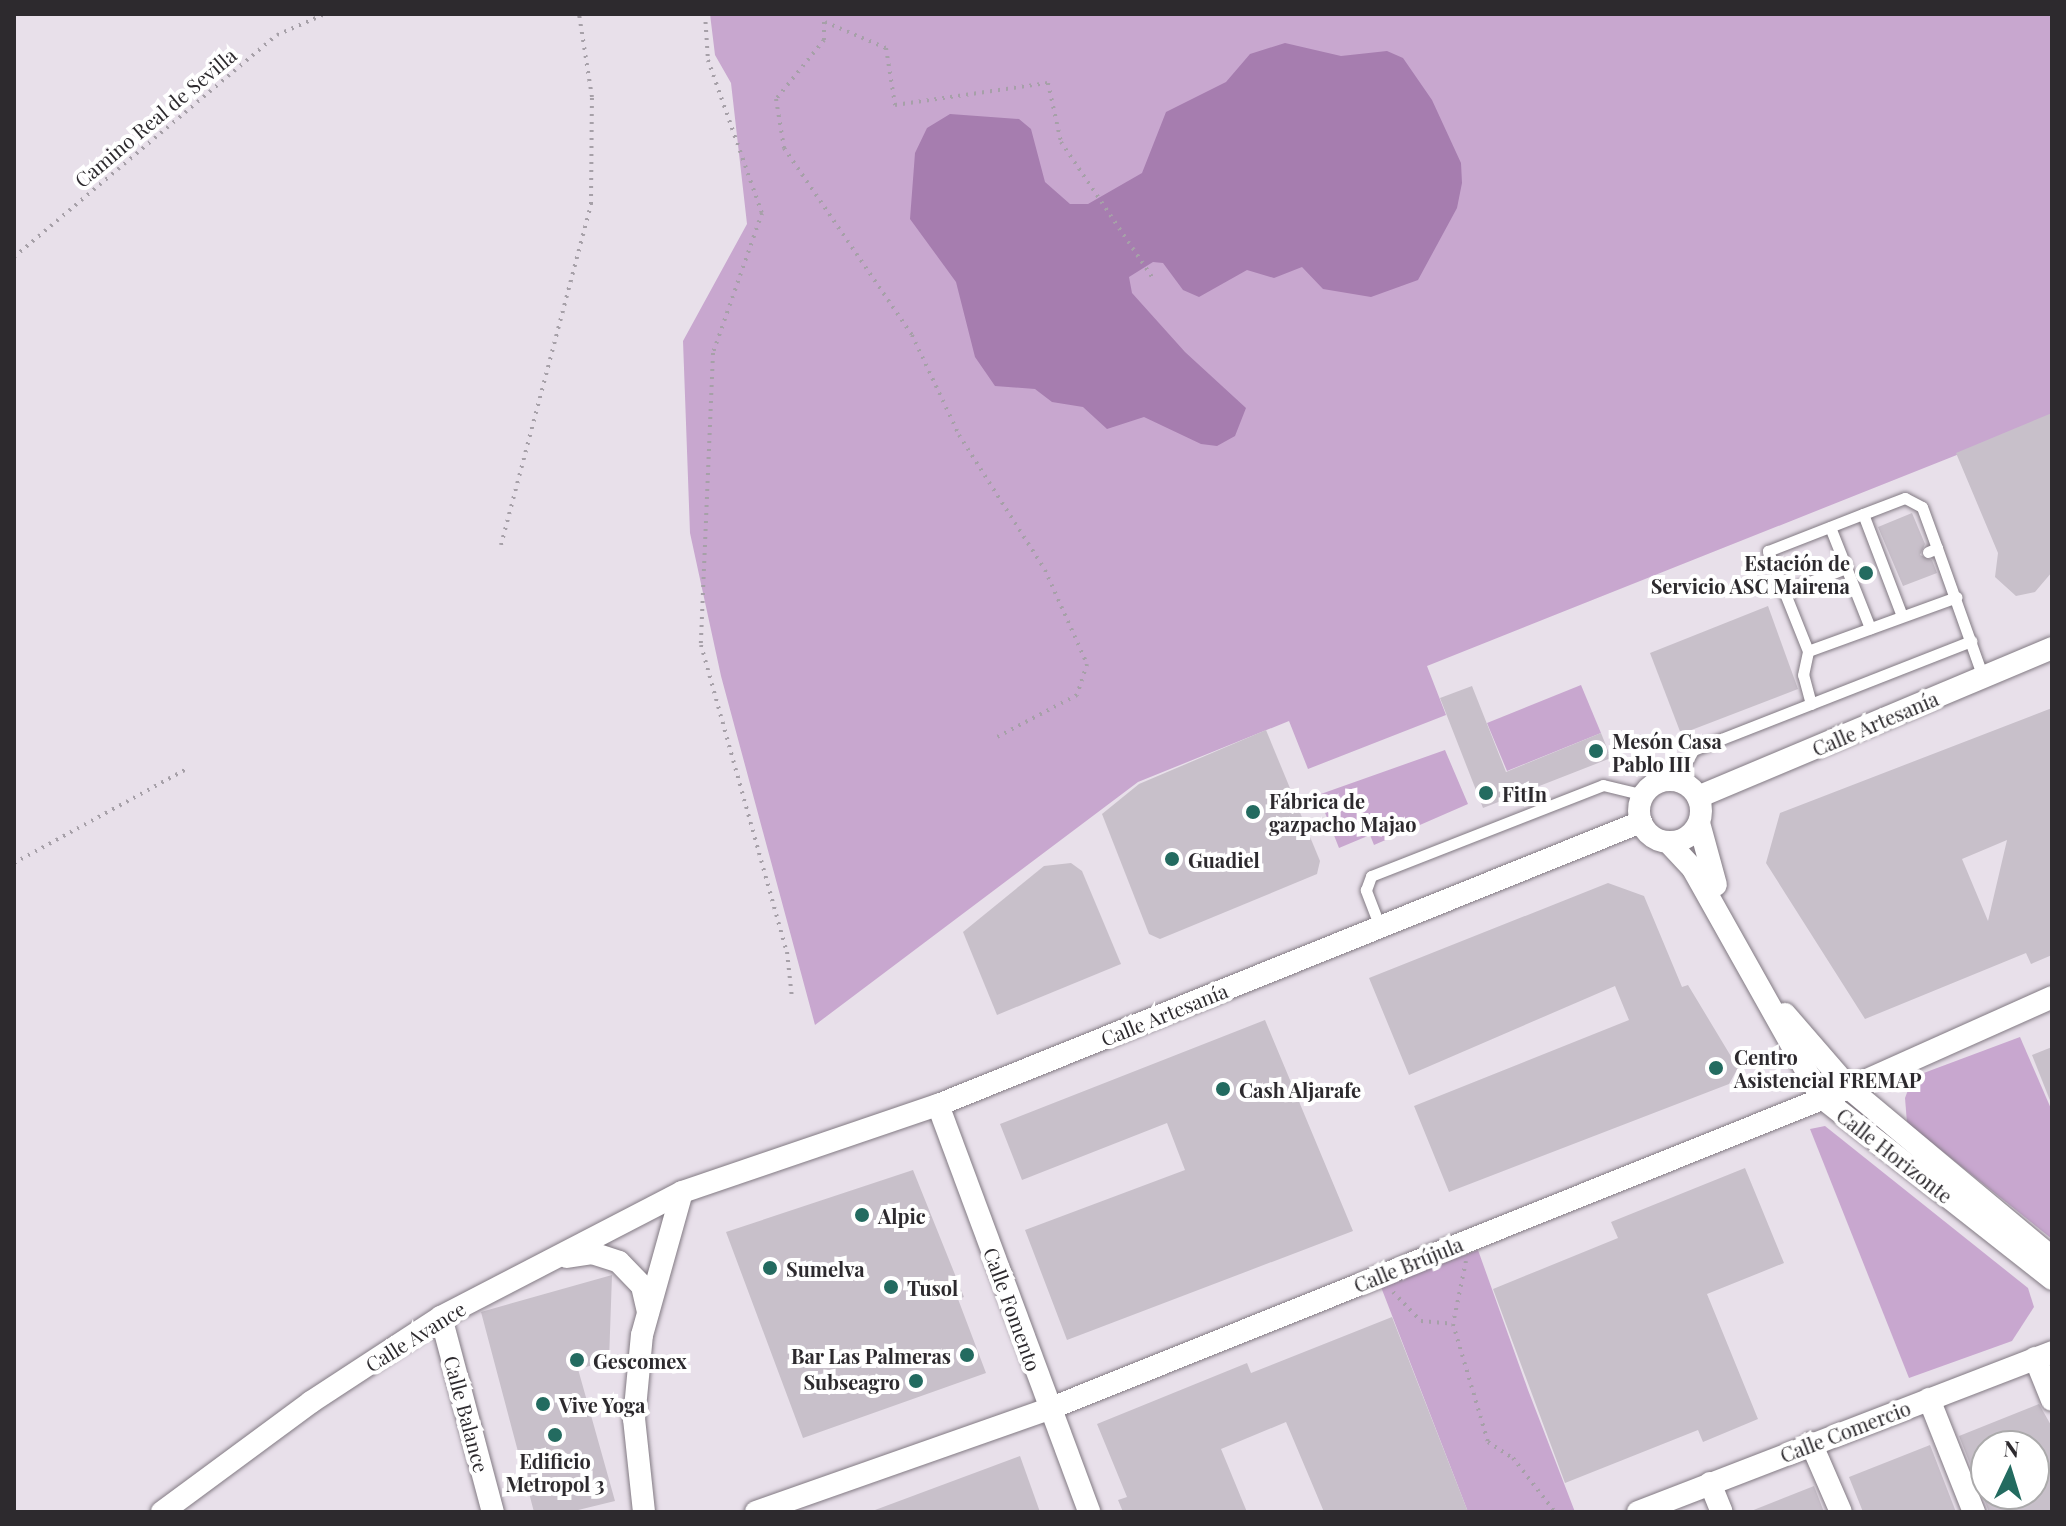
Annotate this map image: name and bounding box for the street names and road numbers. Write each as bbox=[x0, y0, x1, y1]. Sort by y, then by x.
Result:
street label: Camino Real de Sevilla bbox=[69, 42, 241, 192]
street label: Calle Artesanía bbox=[1808, 685, 1942, 761]
street label: Calle Artesanía bbox=[1097, 978, 1231, 1050]
street label: Calle Horizonte bbox=[1832, 1102, 1958, 1208]
street label: Calle Brújula bbox=[1350, 1231, 1466, 1297]
street label: Calle Fomento bbox=[980, 1244, 1046, 1374]
street label: Calle Avance bbox=[360, 1296, 470, 1376]
street label: Calle Balance bbox=[440, 1353, 494, 1475]
street label: Calle Comercio bbox=[1776, 1395, 1914, 1467]

